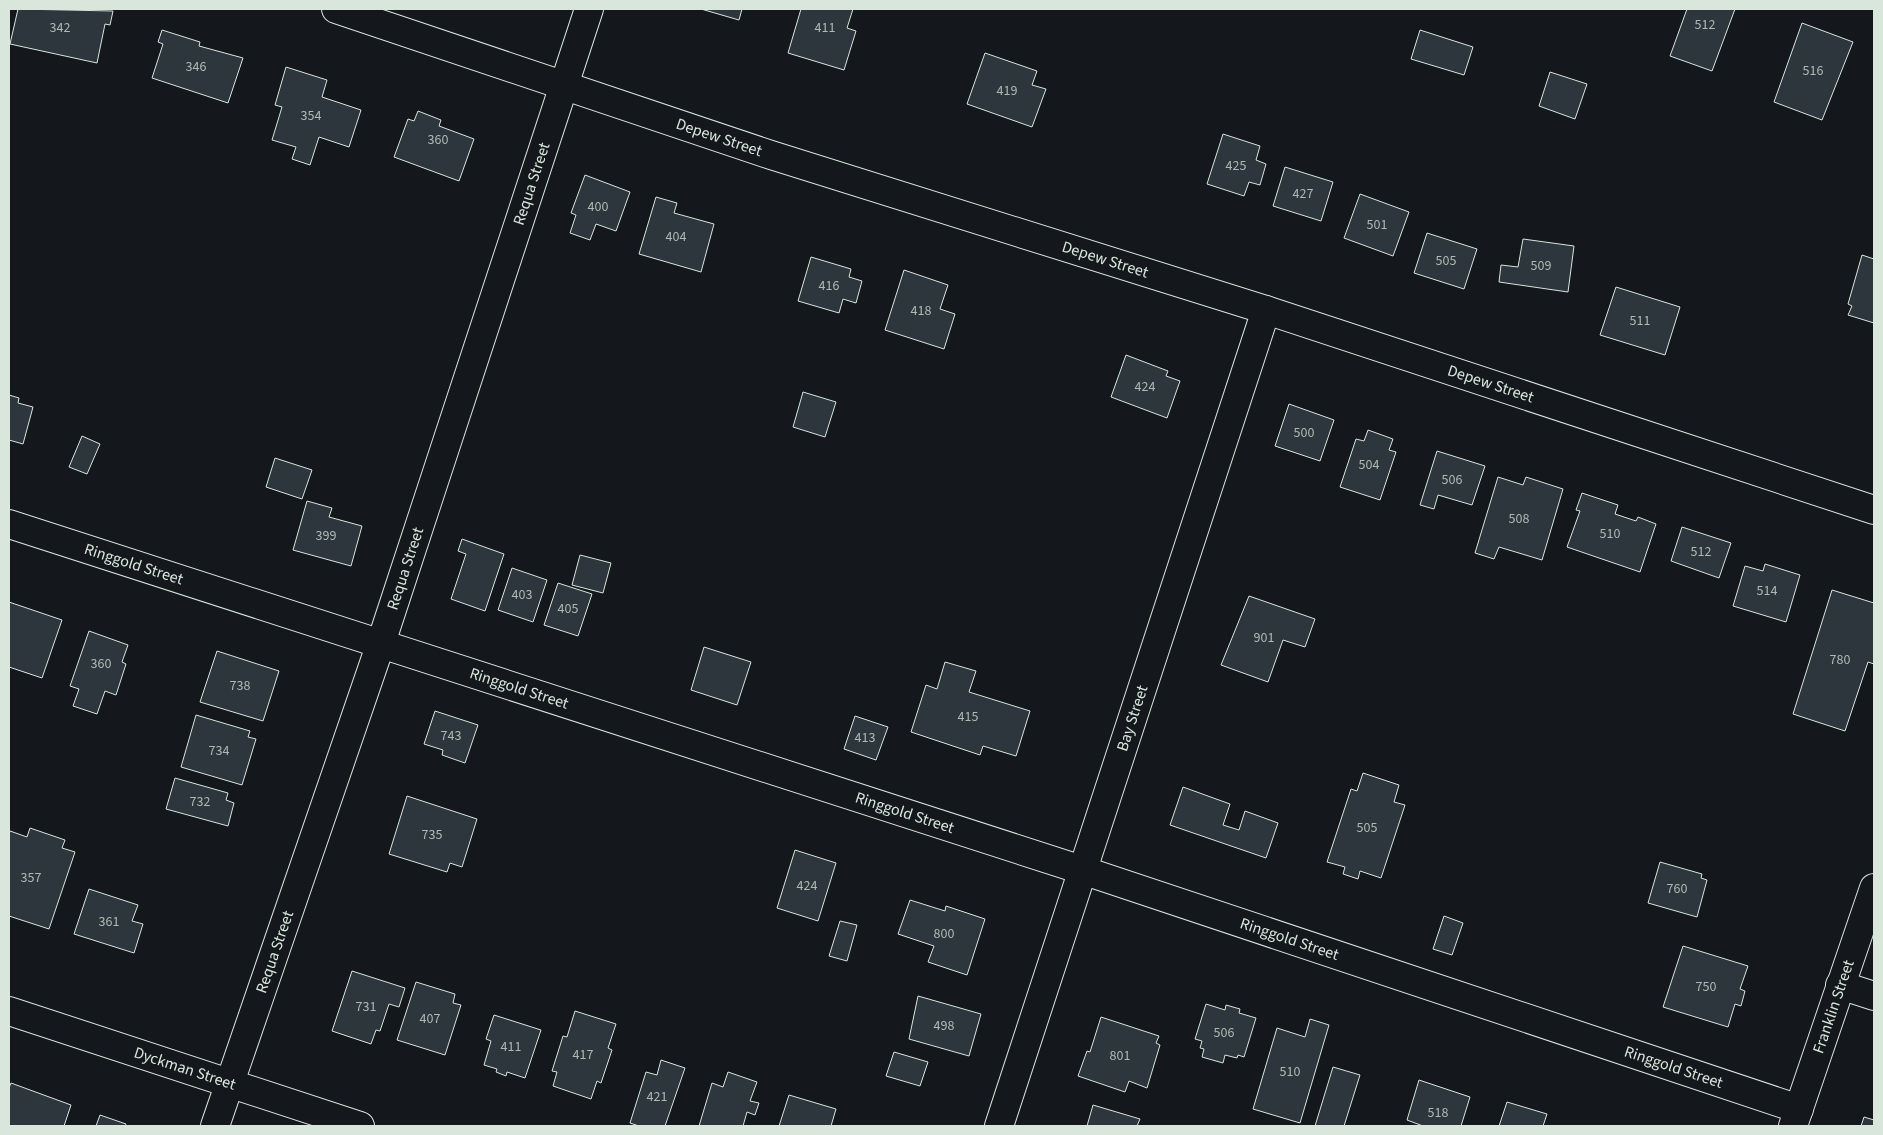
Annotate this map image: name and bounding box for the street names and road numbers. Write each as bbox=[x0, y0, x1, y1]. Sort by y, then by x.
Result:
street label: Depew Street bbox=[673, 113, 766, 162]
street label: Requa Street bbox=[508, 139, 556, 228]
street label: Depew Street bbox=[1059, 236, 1152, 284]
street label: Depew Street bbox=[1445, 359, 1537, 409]
street label: Requa Street bbox=[382, 524, 429, 613]
street label: Ringgold Street bbox=[81, 538, 187, 591]
street label: Ringgold Street bbox=[467, 662, 572, 715]
street label: Bay Street bbox=[1111, 682, 1154, 754]
street label: Ringgold Street bbox=[852, 787, 957, 839]
street label: Requa Street bbox=[250, 907, 299, 996]
street label: Ringgold Street bbox=[1237, 912, 1342, 966]
street label: Franklin Street bbox=[1807, 956, 1860, 1057]
street label: Ringgold Street bbox=[1621, 1041, 1726, 1094]
street label: Dyckman Street bbox=[131, 1042, 239, 1096]

